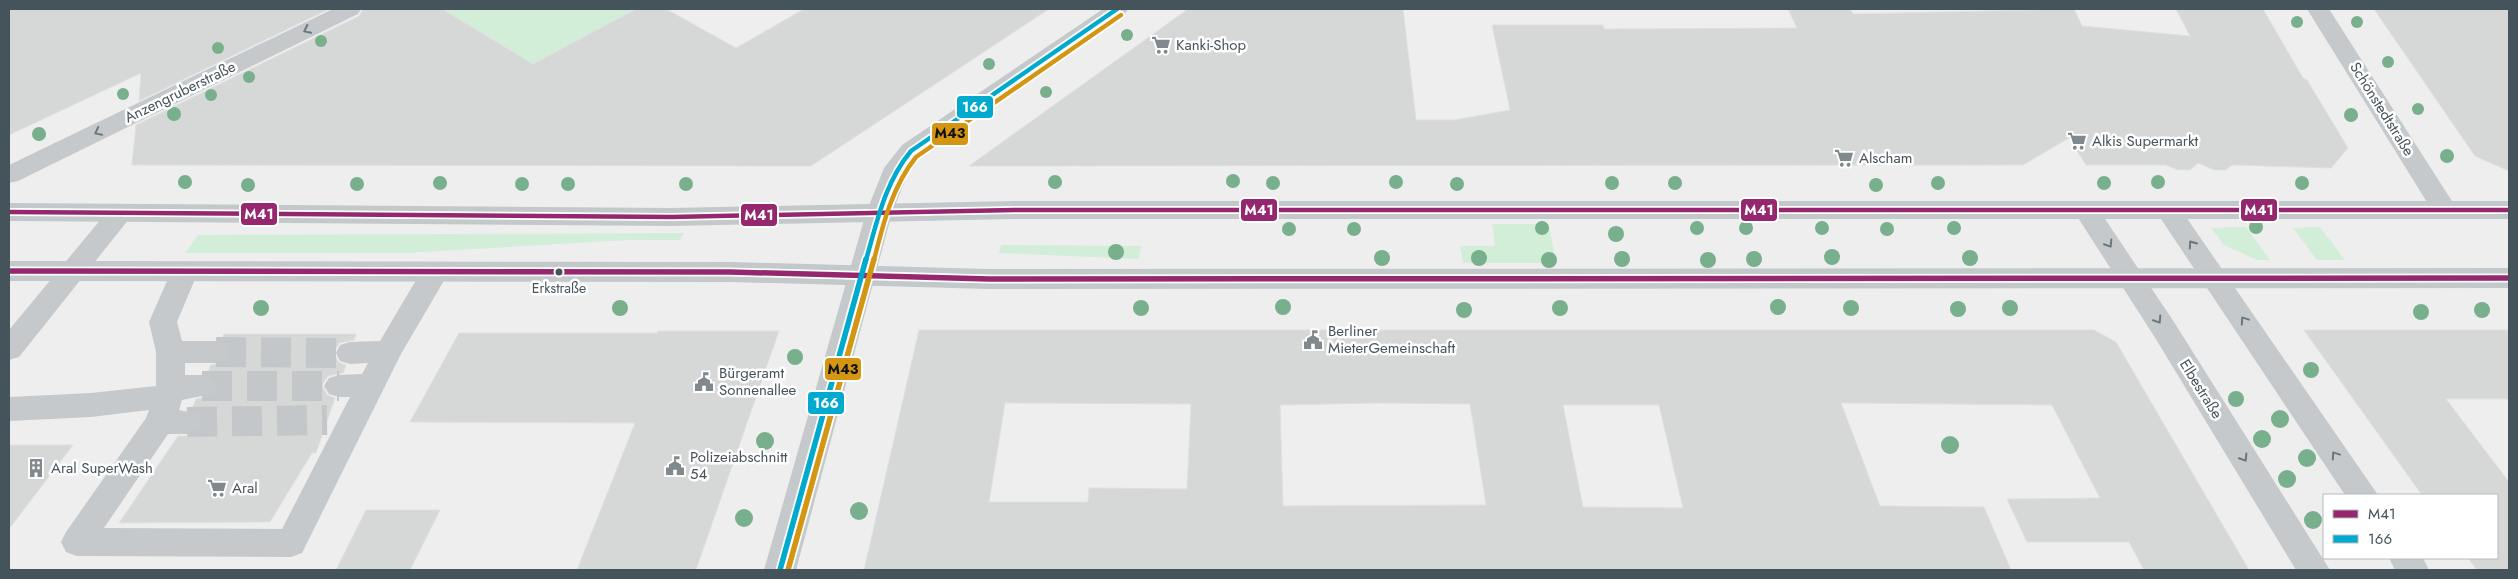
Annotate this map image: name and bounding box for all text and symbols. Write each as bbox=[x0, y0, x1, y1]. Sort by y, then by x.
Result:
one-way arrow bbox=[303, 24, 312, 34]
supermarket icon: Kanki-Shop bbox=[1150, 34, 1172, 56]
place label: Kanki-Shop bbox=[1176, 34, 1247, 56]
street label: Anzengruberstraße bbox=[121, 55, 240, 128]
street label: Schönstedtstraße bbox=[2344, 58, 2420, 160]
line badge: 166 bbox=[956, 95, 994, 119]
text: 166 bbox=[962, 97, 988, 117]
line badge: M43 bbox=[931, 122, 969, 146]
text: M43 bbox=[935, 123, 966, 143]
one-way arrow bbox=[94, 126, 103, 136]
supermarket icon: Alkis Supermarkt bbox=[2066, 130, 2088, 152]
place label: Alkis Supermarkt bbox=[2092, 130, 2199, 152]
supermarket icon: Alscham bbox=[1833, 147, 1855, 169]
place label: Alscham bbox=[1859, 147, 1912, 169]
line badge: M41 bbox=[1240, 198, 1278, 222]
line badge: M41 bbox=[1740, 198, 1778, 222]
line badge: M41 bbox=[2240, 198, 2278, 222]
text: M41 bbox=[1244, 200, 1274, 220]
text: M41 bbox=[1744, 200, 1774, 220]
text: M41 bbox=[2244, 200, 2274, 220]
line badge: M41 bbox=[240, 202, 278, 226]
line badge: M41 bbox=[740, 203, 778, 227]
text: M41 bbox=[244, 204, 274, 224]
text: M41 bbox=[744, 205, 774, 225]
one-way arrow bbox=[2103, 239, 2112, 248]
one-way arrow bbox=[2189, 240, 2198, 250]
marker: Erkstraße bbox=[554, 267, 564, 277]
place label: Erkstraße bbox=[532, 278, 586, 298]
one-way arrow bbox=[2152, 314, 2161, 323]
one-way arrow bbox=[2241, 316, 2250, 326]
place label: Berliner MieterGemeinschaft bbox=[1328, 320, 1456, 359]
public building icon: Berliner MieterGemeinschaft bbox=[1302, 329, 1324, 351]
street label: Elbestraße bbox=[2174, 355, 2228, 423]
line badge: M43 bbox=[824, 357, 862, 381]
text: M43 bbox=[828, 359, 859, 379]
place label: Bürgeramt Sonnenallee bbox=[719, 362, 797, 401]
public building icon: Bürgeramt Sonnenallee bbox=[693, 371, 715, 393]
line badge: 166 bbox=[807, 391, 845, 415]
text: 166 bbox=[813, 393, 839, 413]
place label: Polizeiabschnitt 54 bbox=[690, 446, 788, 485]
one-way arrow bbox=[2332, 451, 2341, 461]
one-way arrow bbox=[2237, 452, 2247, 461]
public building icon: Polizeiabschnitt 54 bbox=[664, 455, 686, 477]
building icon: Aral SuperWash bbox=[25, 457, 47, 479]
place label: Aral SuperWash bbox=[51, 457, 153, 479]
supermarket icon: Aral bbox=[206, 477, 228, 499]
place label: Aral bbox=[232, 477, 258, 499]
legend bbox=[2323, 494, 2498, 559]
text: M41 bbox=[2368, 503, 2396, 525]
text: 166 bbox=[2368, 528, 2392, 550]

